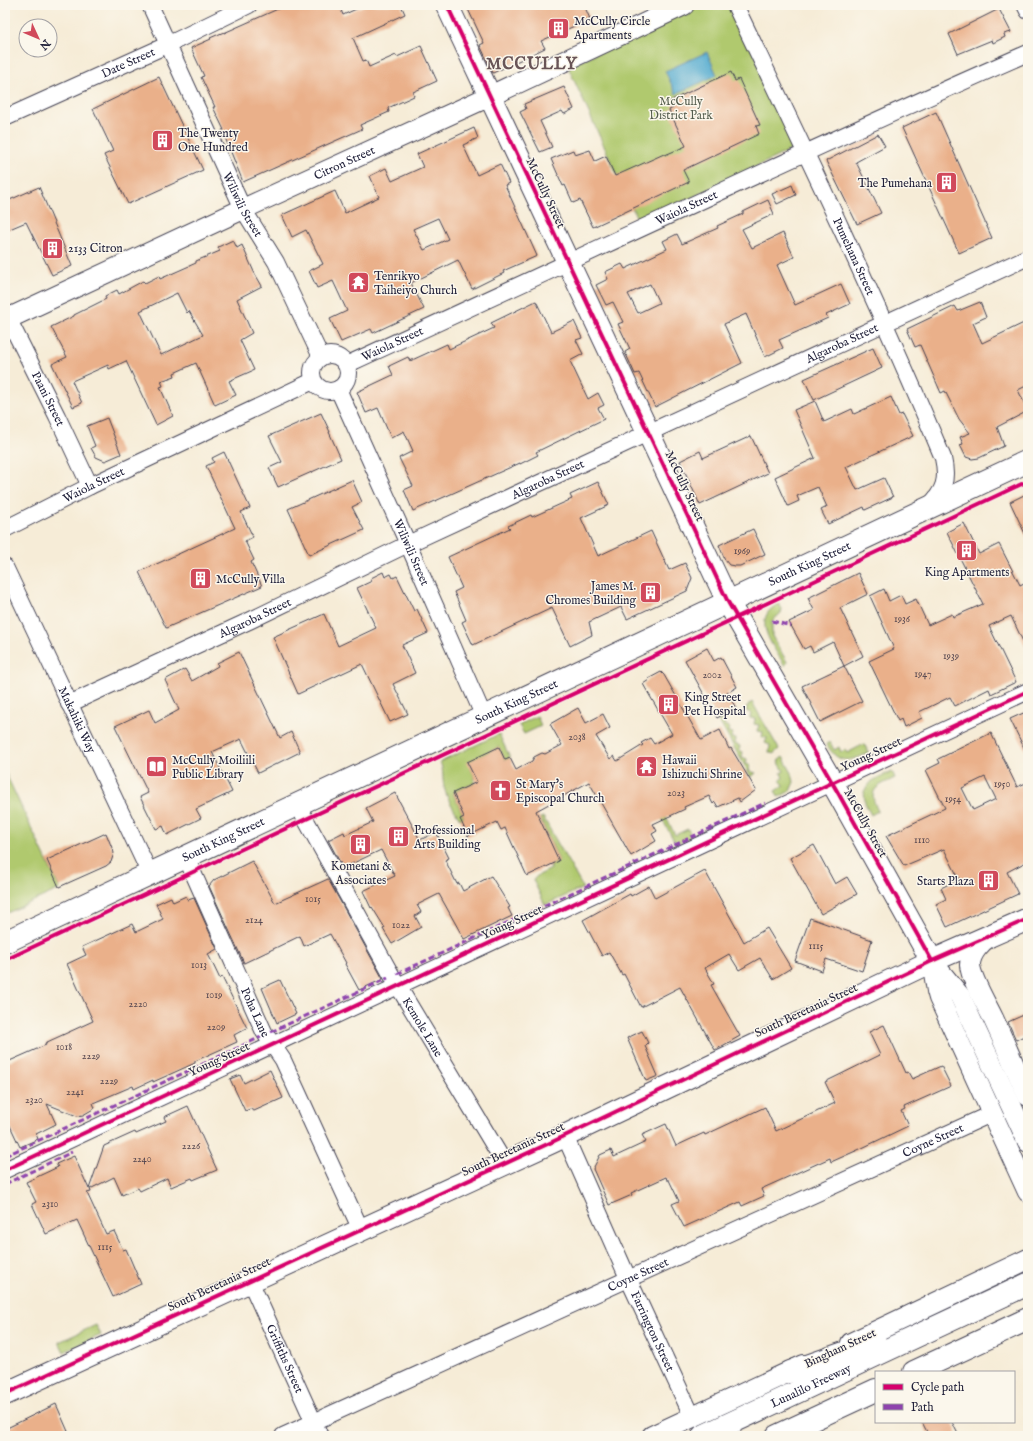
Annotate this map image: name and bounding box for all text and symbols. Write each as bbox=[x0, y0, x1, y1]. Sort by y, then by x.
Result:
place label: McCully Circle Apartments bbox=[573, 14, 651, 44]
building icon: McCully Circle Apartments bbox=[545, 15, 571, 41]
north arrow bbox=[18, 18, 58, 58]
text: N bbox=[36, 35, 54, 53]
street label: Date Street bbox=[99, 44, 157, 82]
district label: MCCULLY bbox=[486, 55, 578, 75]
park label: McCully District Park bbox=[649, 94, 713, 123]
place label: The Twenty One Hundred bbox=[178, 126, 249, 155]
building icon: The Twenty One Hundred bbox=[150, 127, 176, 153]
street label: Citron Street bbox=[312, 143, 377, 184]
street label: McCully Street bbox=[523, 156, 568, 231]
street label: Wiliwili Street bbox=[219, 170, 266, 240]
building icon: The Pumehana bbox=[934, 170, 960, 196]
place label: The Pumehana bbox=[858, 176, 933, 191]
street label: Waiola Street bbox=[653, 187, 720, 229]
street label: Pumehana Street bbox=[829, 215, 878, 298]
building icon: 2133 Citron bbox=[39, 235, 65, 261]
place label: 2133 Citron bbox=[68, 241, 123, 256]
place label: Tenrikyo Taiheiyo Church bbox=[374, 269, 458, 298]
temple icon: Tenrikyo Taiheiyo Church bbox=[345, 270, 371, 296]
street label: Algaroba Street bbox=[803, 320, 881, 367]
street label: Waiola Street bbox=[359, 323, 426, 365]
street label: Paani Street bbox=[28, 369, 68, 429]
street label: McCully Street bbox=[662, 449, 707, 524]
street label: Algaroba Street bbox=[509, 457, 587, 503]
street label: Waiola Street bbox=[61, 464, 127, 506]
street label: Wiliwili Street bbox=[390, 517, 432, 588]
street label: South King Street bbox=[766, 538, 853, 590]
building icon: King Apartments bbox=[954, 538, 980, 564]
house number: 1969 bbox=[734, 545, 750, 558]
place label: King Apartments bbox=[924, 565, 1010, 581]
building icon: McCully Villa bbox=[187, 566, 213, 592]
place label: McCully Villa bbox=[216, 572, 286, 587]
place label: James M. Chromes Building bbox=[545, 579, 636, 608]
building icon: James M. Chromes Building bbox=[638, 580, 664, 606]
street label: Algaroba Street bbox=[216, 595, 294, 642]
house number: 1936 bbox=[894, 613, 911, 626]
house number: 1939 bbox=[943, 650, 959, 663]
house number: 1947 bbox=[914, 668, 932, 681]
house number: 2002 bbox=[702, 669, 722, 682]
street label: South King Street bbox=[473, 676, 560, 728]
street label: Makahiki Way bbox=[55, 684, 99, 756]
place label: King Street Pet Hospital bbox=[684, 690, 747, 720]
building icon: King Street Pet Hospital bbox=[655, 691, 681, 717]
house number: 2038 bbox=[568, 731, 586, 744]
street label: Young Street bbox=[838, 734, 904, 775]
place label: McCully Moiliili Public Library bbox=[172, 753, 255, 782]
place label: Hawaii Ishizuchi Shrine bbox=[662, 753, 743, 782]
library icon: McCully Moiliili Public Library bbox=[143, 754, 169, 780]
temple icon: Hawaii Ishizuchi Shrine bbox=[634, 754, 660, 780]
place label: St Mary's Episcopal Church bbox=[516, 777, 605, 807]
church icon: St Mary's Episcopal Church bbox=[487, 778, 513, 804]
house number: 1950 bbox=[994, 778, 1010, 791]
street label: McCully Street bbox=[841, 786, 891, 860]
house number: 2023 bbox=[667, 787, 685, 800]
house number: 1954 bbox=[945, 793, 961, 806]
street label: South King Street bbox=[180, 814, 267, 866]
place label: Professional Arts Building bbox=[413, 823, 481, 852]
building icon: Professional Arts Building bbox=[386, 824, 412, 850]
building icon: Kometani & Associates bbox=[348, 832, 374, 858]
house number: 1110 bbox=[914, 834, 930, 847]
place label: Kometani & Associates bbox=[331, 859, 391, 888]
building icon: Starts Plaza bbox=[976, 868, 1002, 894]
place label: Starts Plaza bbox=[917, 874, 975, 889]
house number: 1015 bbox=[305, 893, 321, 906]
street label: Young Street bbox=[479, 902, 545, 943]
house number: 2124 bbox=[245, 914, 263, 927]
house number: 1022 bbox=[392, 919, 410, 932]
house number: 1115 bbox=[809, 940, 824, 953]
house number: 1013 bbox=[191, 959, 207, 972]
street label: South Beretania Street bbox=[752, 980, 860, 1041]
street label: Poha Lane bbox=[237, 985, 273, 1041]
house number: 1019 bbox=[206, 989, 222, 1002]
street label: Kemole Lane bbox=[399, 995, 446, 1060]
house number: 2220 bbox=[129, 998, 148, 1011]
house number: 2209 bbox=[207, 1021, 225, 1034]
street label: Young Street bbox=[186, 1039, 252, 1080]
house number: 1018 bbox=[56, 1041, 72, 1054]
house number: 2229 bbox=[82, 1050, 100, 1063]
house number: 2229 bbox=[100, 1075, 118, 1088]
house number: 2241 bbox=[66, 1086, 84, 1099]
house number: 2320 bbox=[25, 1094, 43, 1107]
street label: South Beretania Street bbox=[459, 1119, 567, 1180]
street label: Coyne Street bbox=[900, 1120, 966, 1161]
house number: 2226 bbox=[182, 1140, 201, 1153]
house number: 2240 bbox=[132, 1153, 152, 1166]
house number: 2310 bbox=[41, 1198, 59, 1211]
house number: 1115 bbox=[98, 1241, 113, 1254]
street label: South Beretania Street bbox=[165, 1254, 273, 1315]
street label: Coyne Street bbox=[605, 1255, 671, 1295]
street label: Farrington Street bbox=[627, 1289, 677, 1374]
street label: Griffiths Street bbox=[263, 1322, 307, 1395]
street label: Bingham Street bbox=[802, 1325, 878, 1372]
street label: Lunalilo Freeway bbox=[768, 1361, 854, 1411]
legend bbox=[875, 1371, 1015, 1423]
text: Cycle path bbox=[911, 1380, 965, 1396]
text: Path bbox=[911, 1400, 934, 1415]

